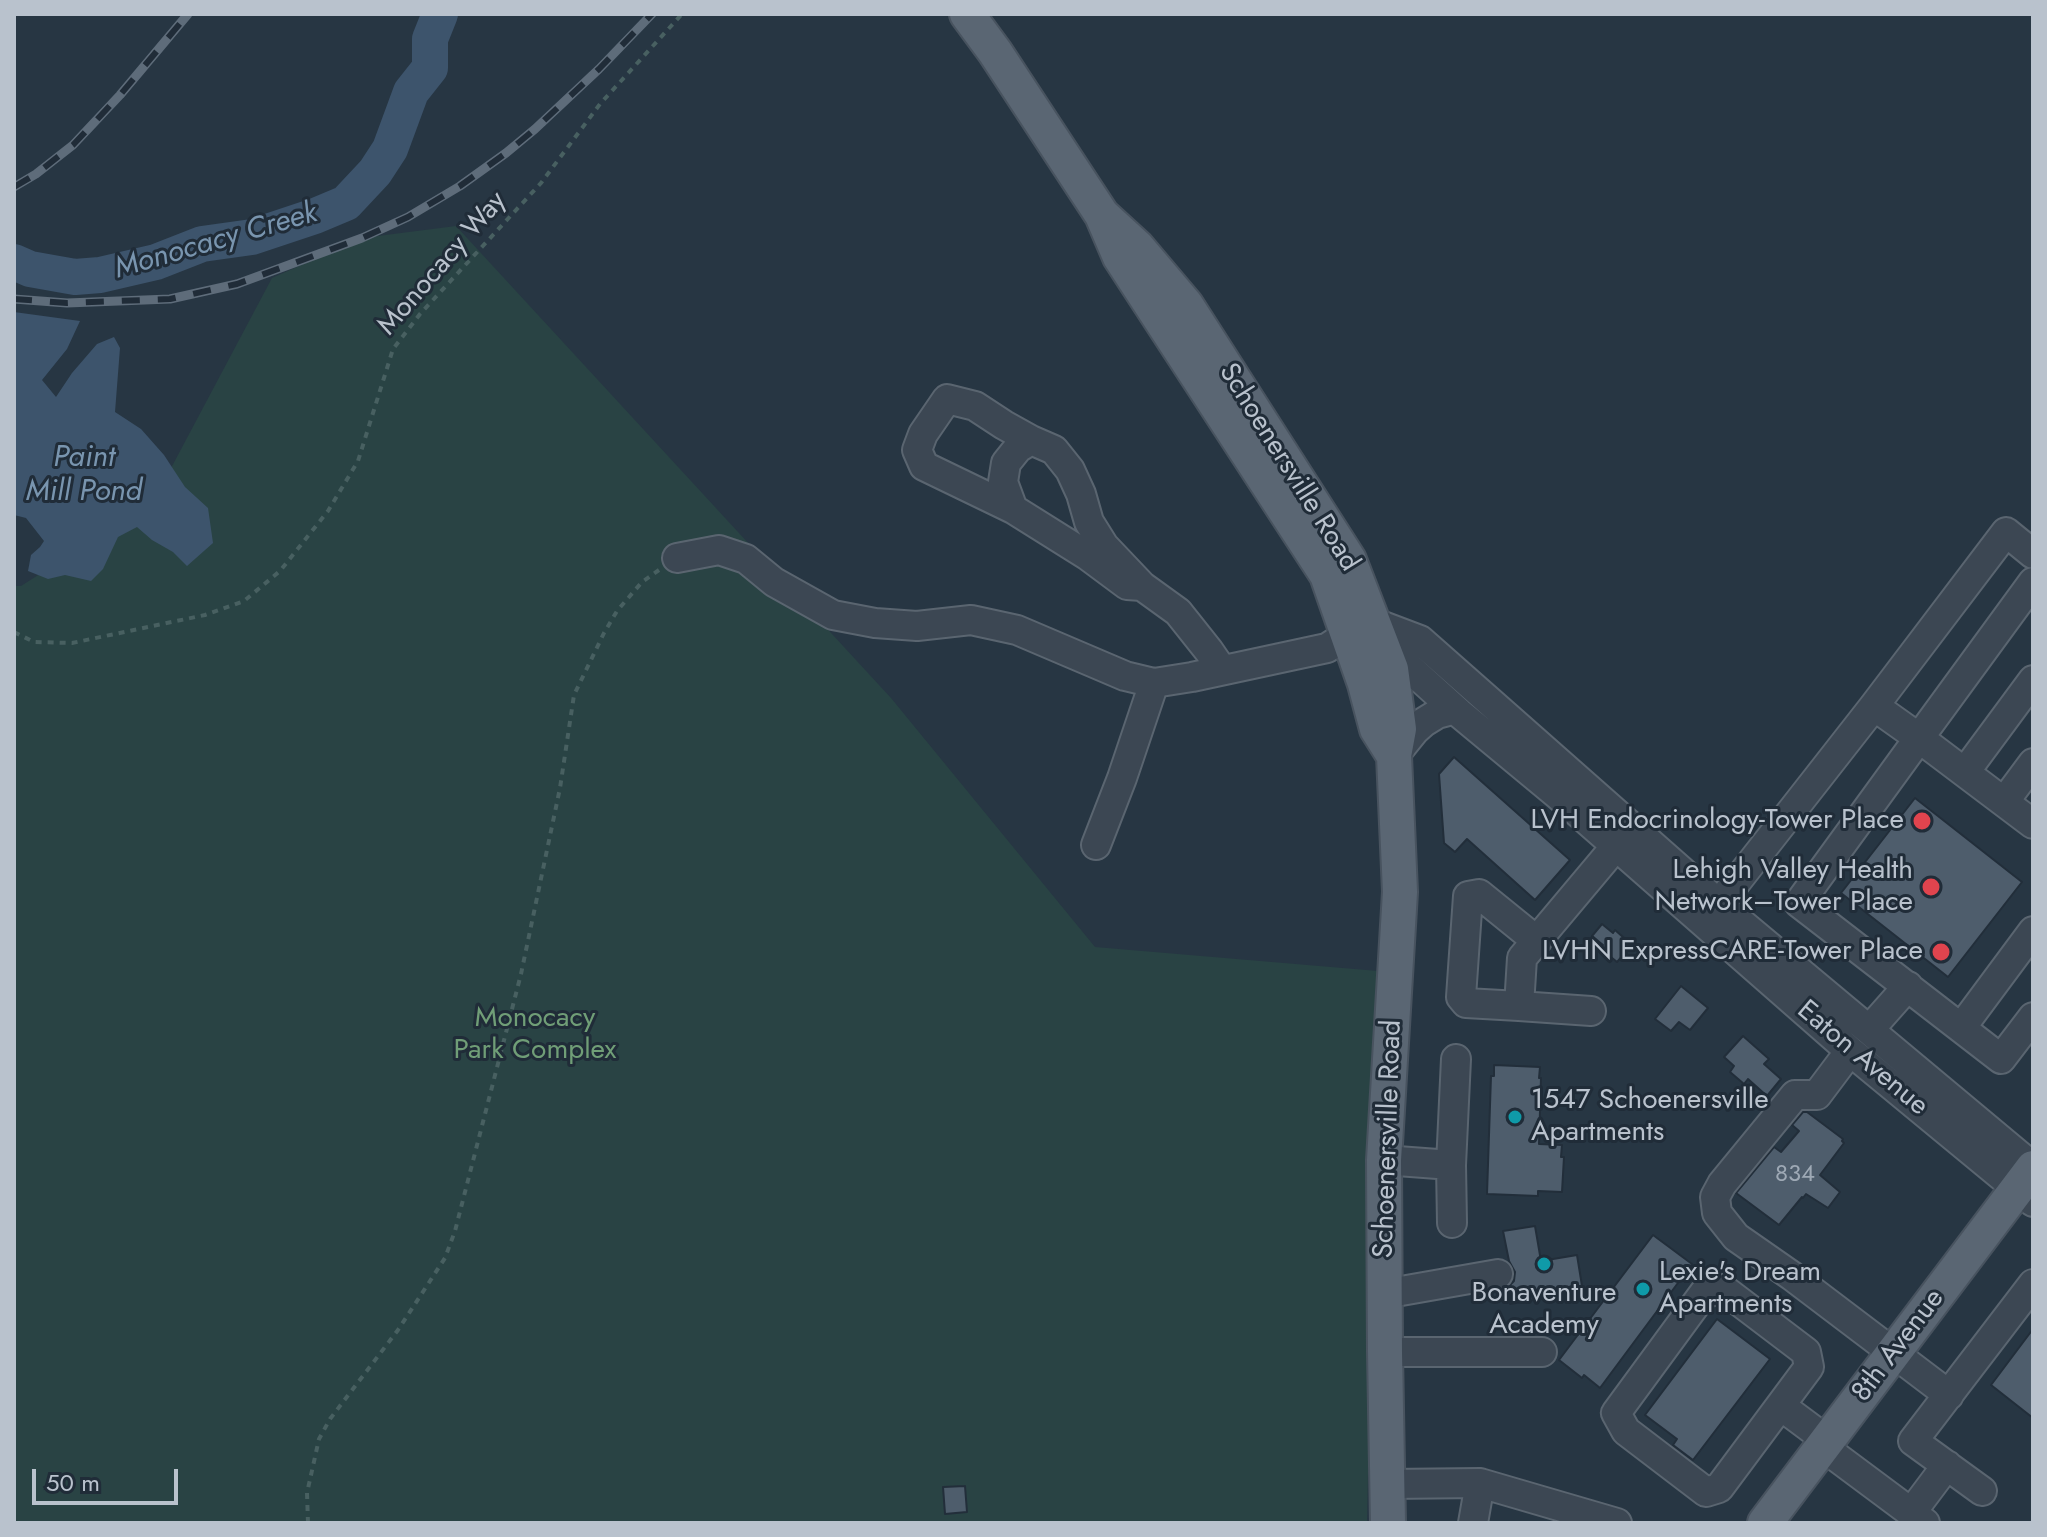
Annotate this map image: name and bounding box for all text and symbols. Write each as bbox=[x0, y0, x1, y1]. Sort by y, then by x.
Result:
street label: Monocacy Way bbox=[371, 185, 515, 343]
water label: Monocacy Creek bbox=[110, 196, 322, 288]
street label: Schoenersville Road bbox=[1211, 358, 1365, 578]
water label: Paint Mill Pond bbox=[26, 441, 142, 512]
place label: LVH Endocrinology-Tower Place bbox=[1531, 804, 1904, 838]
marker: LVH Endocrinology-Tower Place bbox=[1911, 810, 1933, 832]
place label: Lehigh Valley Health Network–Tower Place bbox=[1654, 854, 1913, 920]
marker: Lehigh Valley Health Network–Tower Place bbox=[1920, 876, 1942, 898]
place label: LVHN ExpressCARE-Tower Place bbox=[1542, 935, 1923, 969]
marker: LVHN ExpressCARE-Tower Place bbox=[1930, 941, 1952, 963]
street label: Eaton Avenue bbox=[1789, 994, 1935, 1124]
park label: Monocacy Park Complex bbox=[454, 1002, 616, 1068]
street label: Schoenersville Road bbox=[1368, 1019, 1410, 1259]
place label: 1547 Schoenersville Apartments bbox=[1531, 1084, 1769, 1150]
marker: 1547 Schoenersville Apartments bbox=[1506, 1108, 1524, 1126]
house number: 834 bbox=[1775, 1161, 1815, 1189]
marker: Bonaventure Academy bbox=[1535, 1255, 1553, 1273]
place label: Lexie's Dream Apartments bbox=[1659, 1256, 1821, 1322]
place label: Bonaventure Academy bbox=[1472, 1277, 1616, 1343]
marker: Lexie's Dream Apartments bbox=[1634, 1280, 1652, 1298]
street label: 8th Avenue bbox=[1846, 1283, 1952, 1409]
scale bar bbox=[36, 1453, 182, 1503]
text: 50 m bbox=[46, 1465, 100, 1500]

